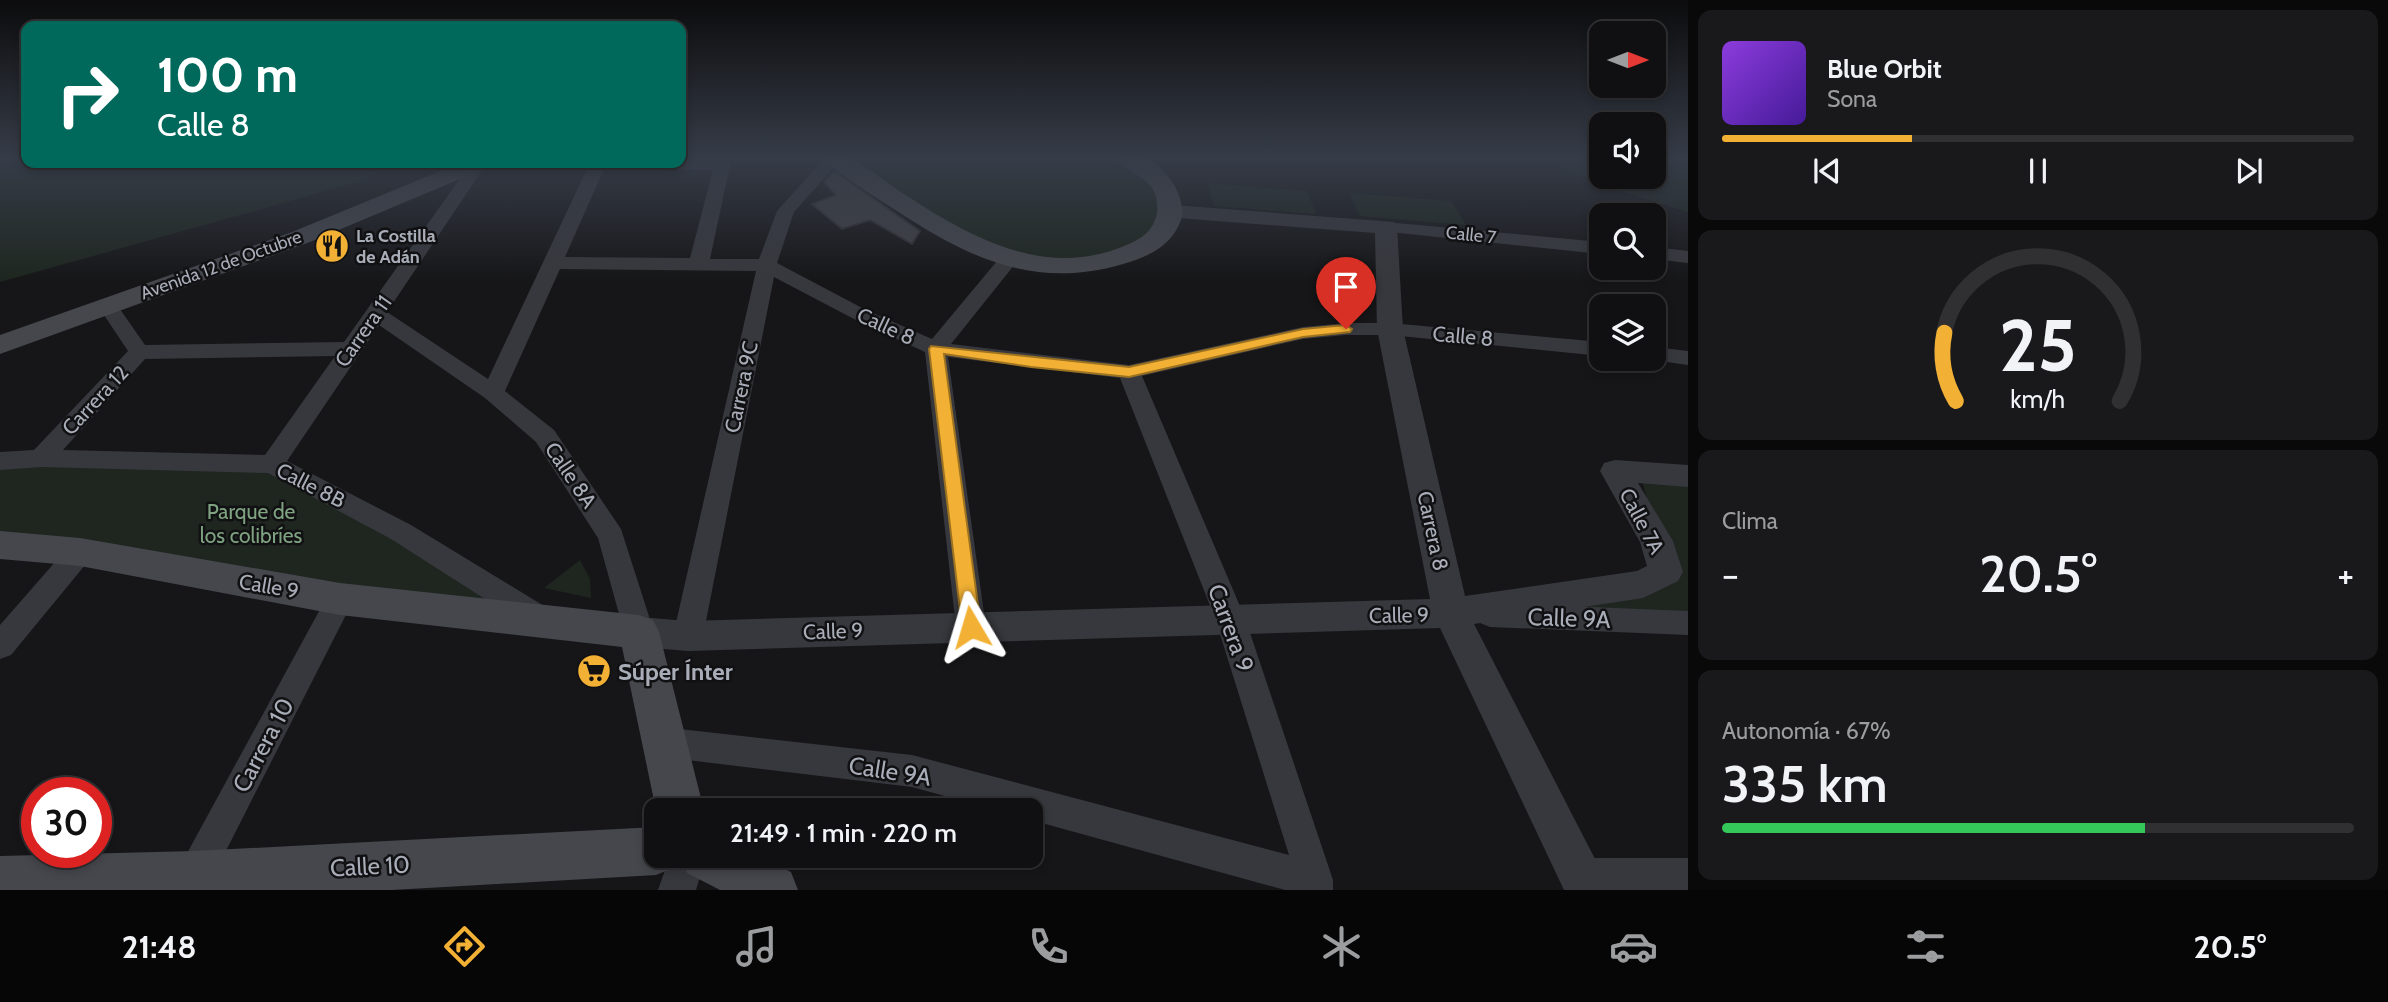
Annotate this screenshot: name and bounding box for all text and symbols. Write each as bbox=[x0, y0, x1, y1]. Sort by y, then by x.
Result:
north arrow bbox=[1589, 21, 1666, 98]
map controls bbox=[1589, 21, 1666, 371]
text: 100 m bbox=[157, 45, 298, 104]
icon: right bbox=[42, 49, 133, 140]
text: Blue Orbit bbox=[1827, 53, 1942, 85]
text: Sona bbox=[1827, 85, 1877, 113]
text: Calle 8 bbox=[157, 105, 250, 144]
button: sound bbox=[1589, 112, 1666, 189]
icon: previous bbox=[1808, 152, 1846, 190]
icon: pause bbox=[2019, 152, 2057, 190]
icon: next bbox=[2230, 152, 2268, 190]
button: search bbox=[1589, 203, 1666, 280]
street label: Calle 7 bbox=[1445, 221, 1497, 249]
place label: La Costilla de Adán bbox=[356, 225, 436, 268]
street label: Avenida 12 de Octubre bbox=[138, 226, 304, 304]
restaurant icon: La Costilla de Adán bbox=[313, 227, 351, 265]
pin bbox=[1316, 257, 1376, 329]
icon: arrive bbox=[1327, 268, 1365, 306]
street label: Carrera 11 bbox=[329, 290, 397, 372]
button: layers bbox=[1589, 294, 1666, 371]
text: 25 bbox=[1999, 301, 2077, 389]
street label: Calle 8 bbox=[853, 302, 919, 350]
street label: Calle 8 bbox=[1432, 321, 1494, 351]
street label: Carrera 9C bbox=[719, 339, 763, 435]
street label: Carrera 12 bbox=[57, 360, 133, 440]
text: km/h bbox=[2011, 384, 2065, 414]
street label: Calle 8A bbox=[540, 437, 602, 513]
street label: Calle 8B bbox=[273, 457, 349, 513]
street label: Calle 7A bbox=[1614, 484, 1670, 558]
street label: Carrera 8 bbox=[1412, 489, 1454, 573]
park label: Parque de los colibríes bbox=[200, 499, 302, 548]
text: Clima bbox=[1722, 507, 1778, 535]
text: 20.5° bbox=[1979, 542, 2097, 605]
text: − bbox=[1722, 551, 1739, 598]
text: + bbox=[2337, 551, 2354, 598]
street label: Calle 9 bbox=[237, 568, 301, 604]
street label: Carrera 9 bbox=[1202, 580, 1260, 676]
position arrow bbox=[934, 590, 1008, 664]
street label: Calle 9 bbox=[1369, 602, 1429, 628]
street label: Calle 9A bbox=[1527, 602, 1611, 634]
street label: Calle 9 bbox=[802, 617, 864, 645]
supermarket icon: Súper Ínter bbox=[575, 652, 613, 690]
place label: Súper Ínter bbox=[618, 657, 733, 686]
street label: Carrera 10 bbox=[226, 693, 300, 797]
text: Autonomía · 67% bbox=[1722, 717, 1891, 745]
street label: Calle 9A bbox=[847, 750, 933, 792]
text: 335 km bbox=[1722, 752, 1888, 815]
speed limit sign: 30 bbox=[21, 777, 112, 868]
text: 21:49 · 1 min · 220 m bbox=[730, 817, 957, 849]
street label: Calle 10 bbox=[329, 849, 411, 883]
icon: directions bbox=[440, 922, 489, 971]
icon: music bbox=[732, 922, 781, 971]
icon: phone bbox=[1024, 922, 1073, 971]
icon: climate bbox=[1317, 922, 1366, 971]
icon: car bbox=[1609, 922, 1658, 971]
icon: filters bbox=[1901, 922, 1950, 971]
text: 21:48 bbox=[122, 927, 197, 966]
text: 20.5° bbox=[2194, 927, 2266, 966]

